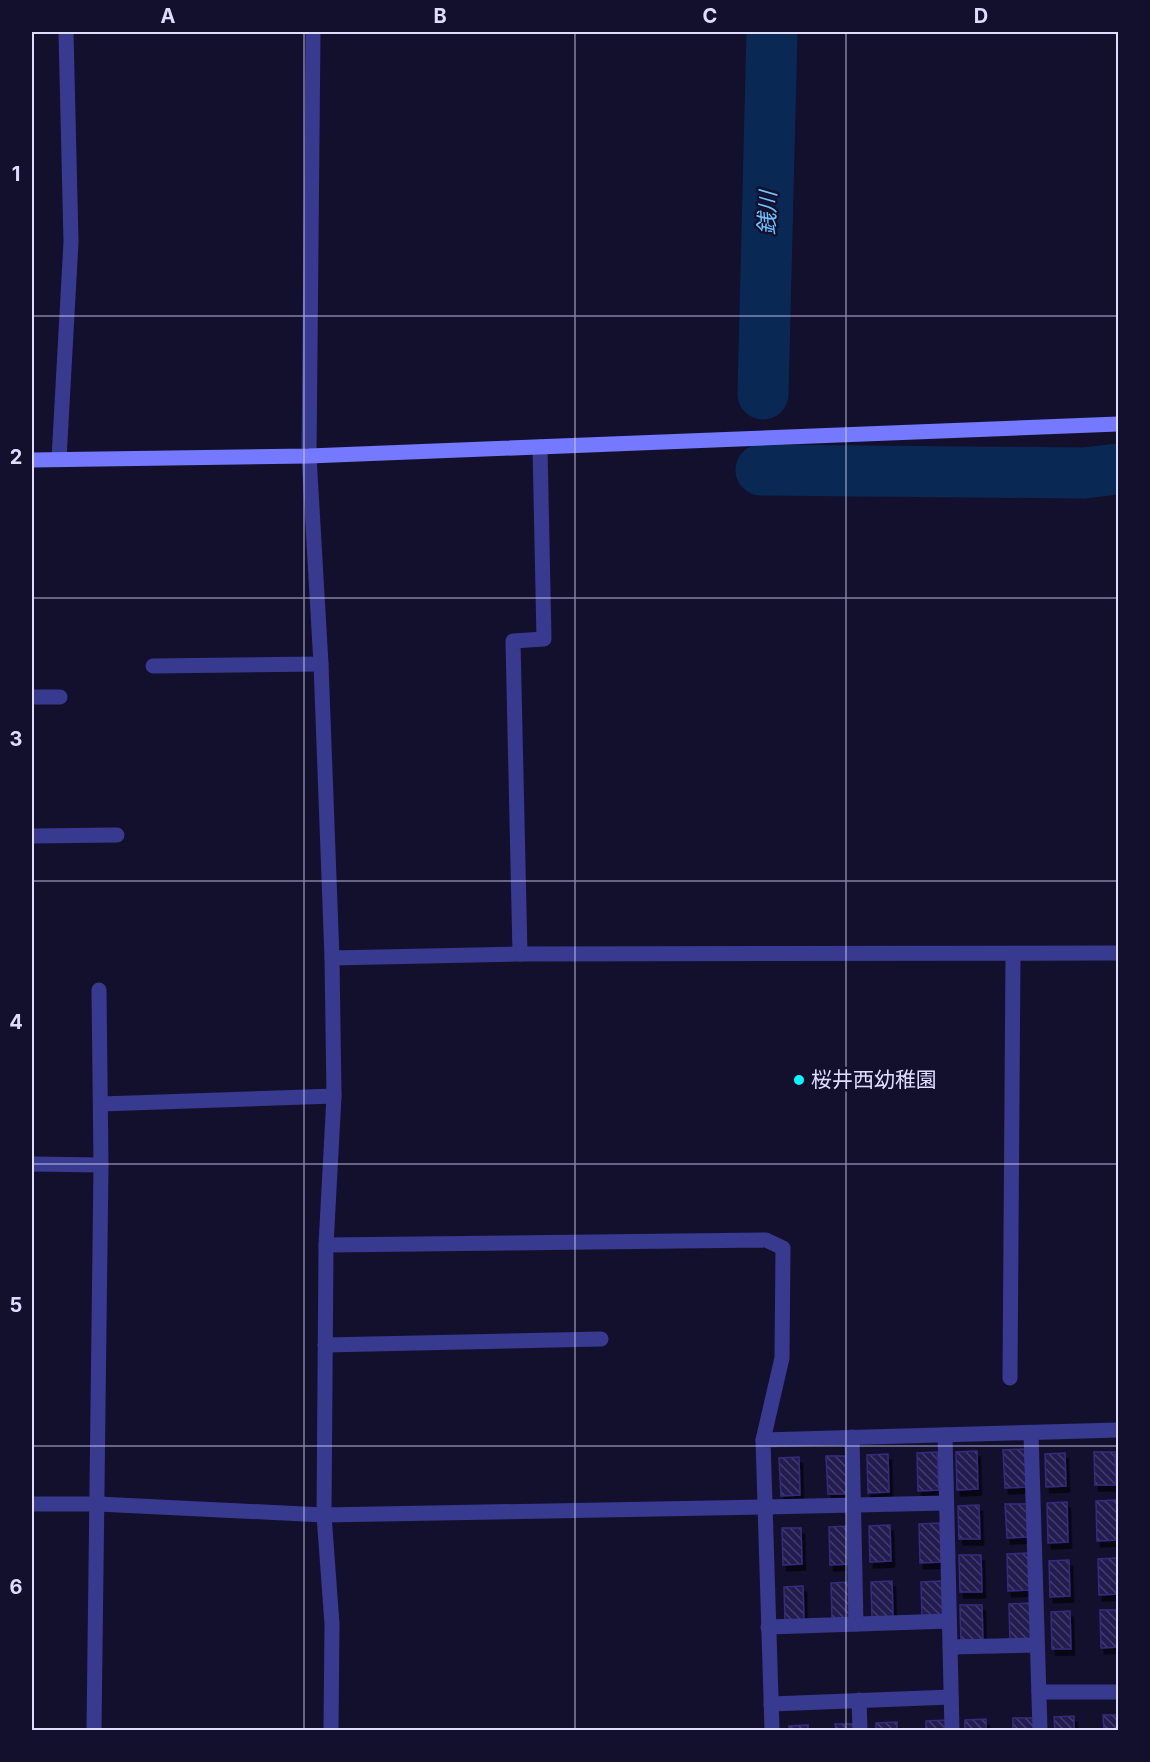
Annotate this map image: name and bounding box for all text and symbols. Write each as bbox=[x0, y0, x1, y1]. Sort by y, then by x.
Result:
text: A bbox=[161, 4, 176, 28]
text: B bbox=[433, 4, 447, 28]
text: C bbox=[703, 4, 717, 28]
text: D bbox=[974, 4, 988, 28]
text: 1 bbox=[12, 162, 20, 186]
water label: 銭川 bbox=[753, 189, 781, 235]
text: 2 bbox=[10, 445, 22, 469]
text: 3 bbox=[10, 727, 22, 751]
text: 4 bbox=[9, 1010, 23, 1034]
place label: 桜井西幼稚園 bbox=[811, 1067, 937, 1092]
marker: 桜井西幼稚園 bbox=[792, 1073, 806, 1087]
text: 5 bbox=[10, 1293, 22, 1317]
text: 6 bbox=[10, 1575, 23, 1599]

